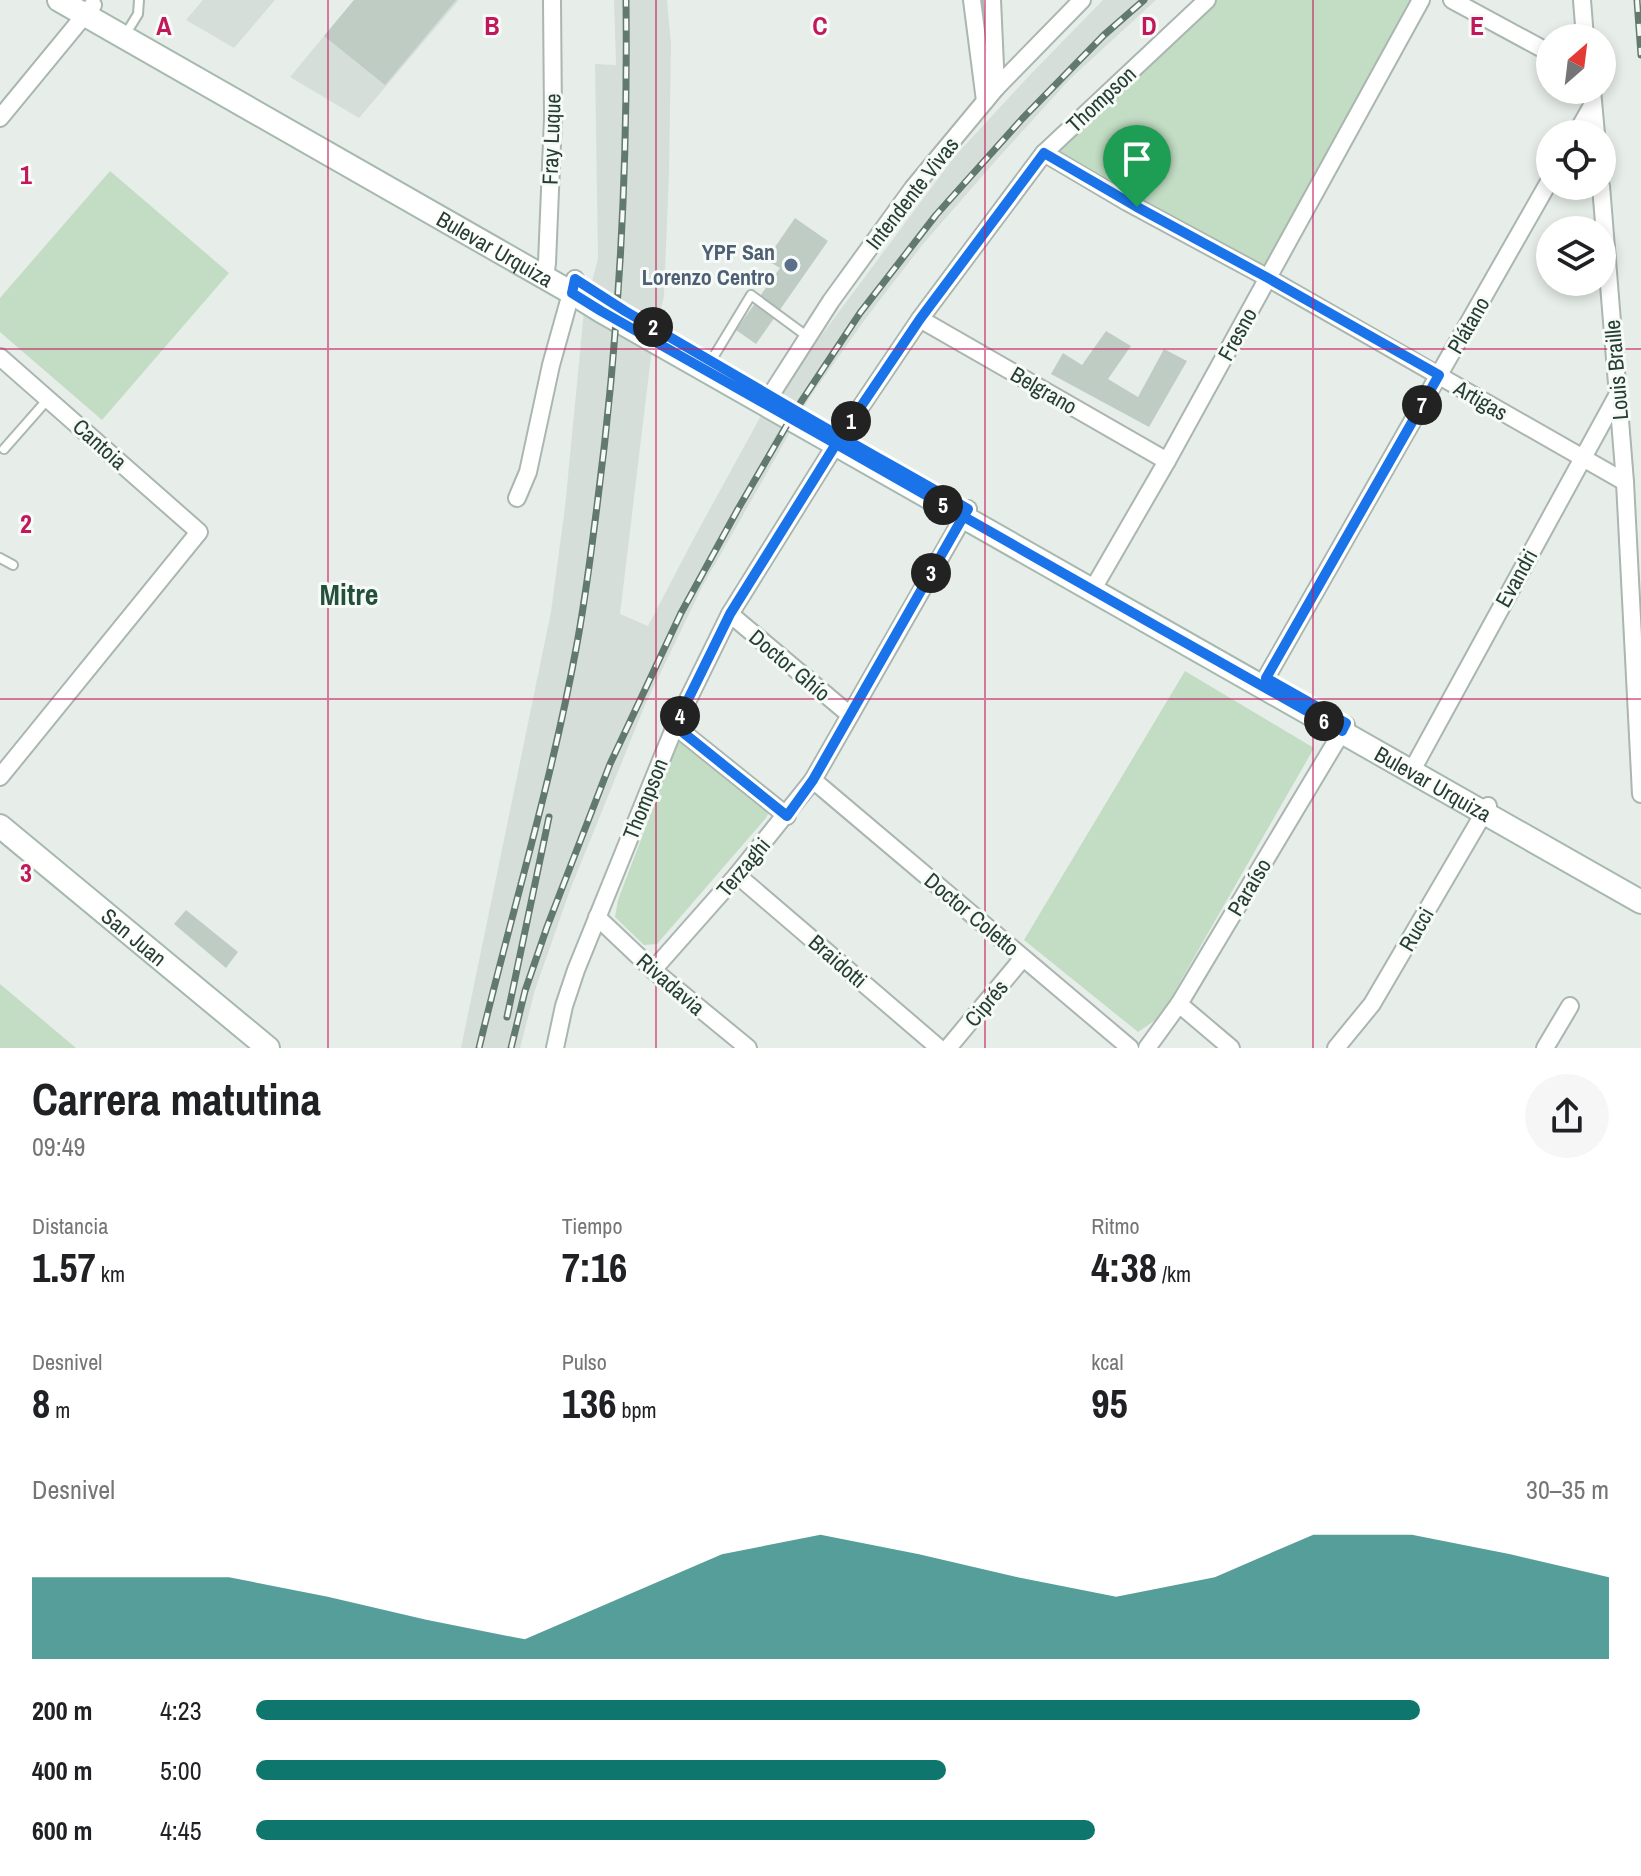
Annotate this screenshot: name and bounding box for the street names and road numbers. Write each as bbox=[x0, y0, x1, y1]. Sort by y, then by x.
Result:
street label: Thompson bbox=[1060, 59, 1142, 139]
street label: Fray Luque bbox=[534, 93, 568, 185]
street label: Intendente Vivas bbox=[859, 131, 965, 255]
street label: Bulevar Urquiza bbox=[431, 204, 559, 294]
street label: Plátano bbox=[1440, 291, 1496, 359]
street label: Fresno bbox=[1210, 302, 1264, 366]
street label: Louis Braille bbox=[1597, 319, 1635, 421]
street label: Belgrano bbox=[1005, 359, 1083, 421]
street label: Artigas bbox=[1448, 372, 1513, 427]
street label: Cantoia bbox=[66, 412, 134, 476]
street label: Evandri bbox=[1488, 544, 1544, 612]
street label: Doctor Ghío bbox=[743, 622, 837, 708]
street label: Bulevar Urquiza bbox=[1369, 739, 1497, 829]
street label: Thompson bbox=[615, 754, 675, 844]
street label: Terzaghi bbox=[709, 831, 777, 903]
street label: Paraíso bbox=[1220, 853, 1278, 921]
street label: Doctor Coletto bbox=[918, 865, 1026, 963]
street label: San Juan bbox=[95, 901, 173, 973]
street label: Rucci bbox=[1391, 902, 1441, 956]
street label: Braidotti bbox=[802, 927, 874, 995]
street label: Rivadavia bbox=[631, 946, 711, 1022]
street label: Ciprés bbox=[957, 973, 1015, 1033]

